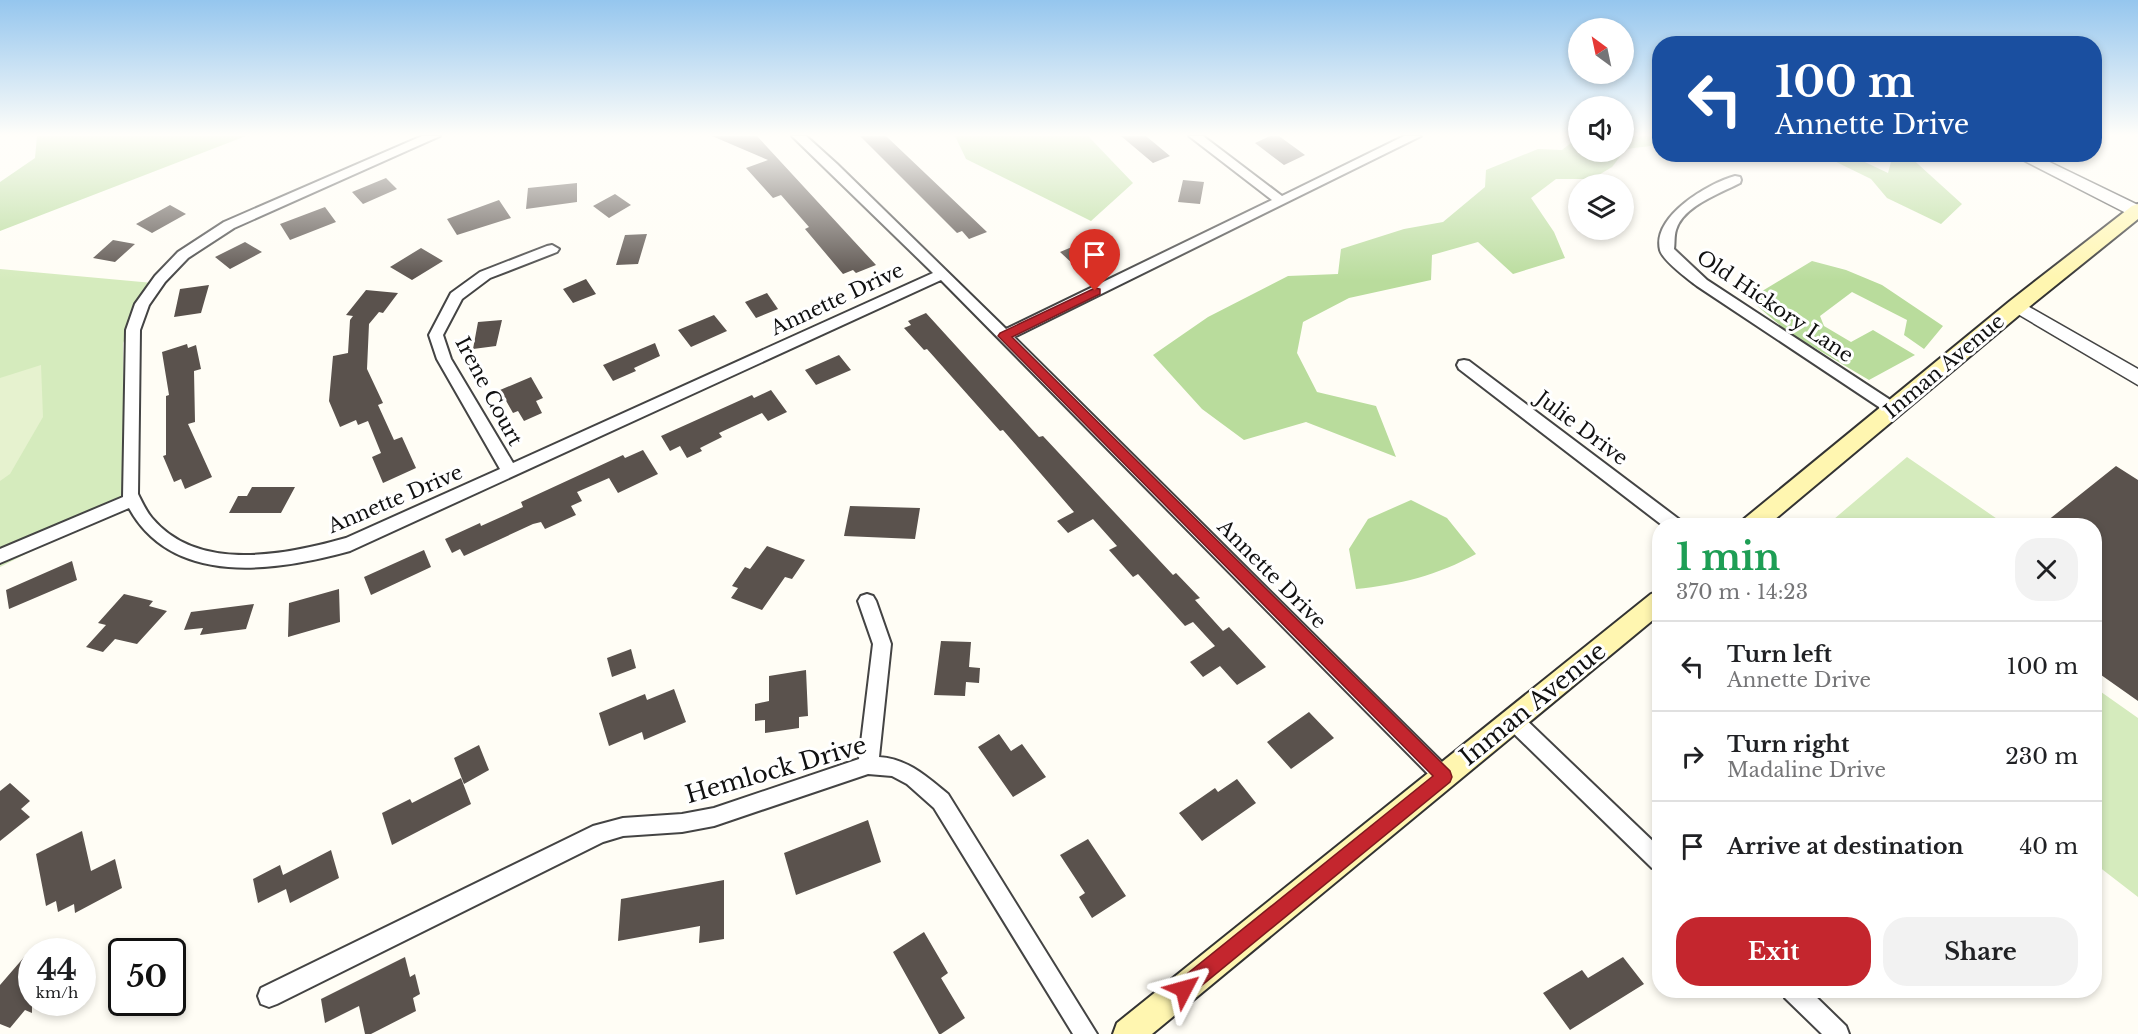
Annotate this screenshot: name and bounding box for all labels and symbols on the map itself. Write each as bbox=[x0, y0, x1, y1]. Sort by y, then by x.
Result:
north arrow bbox=[1568, 18, 1634, 84]
pin bbox=[1069, 229, 1120, 291]
street label: Old Hickory Lane bbox=[1692, 245, 1858, 367]
street label: Annette Drive bbox=[766, 258, 907, 341]
street label: Inman Avenue bbox=[1879, 309, 2009, 423]
street label: Irene Court bbox=[450, 333, 528, 450]
street label: Julie Drive bbox=[1529, 384, 1633, 470]
street label: Annette Drive bbox=[323, 460, 466, 539]
street label: Annette Drive bbox=[1212, 514, 1331, 633]
street label: Inman Avenue bbox=[1454, 636, 1612, 771]
street label: Hemlock Drive bbox=[682, 730, 870, 809]
speed limit sign: 50 bbox=[108, 938, 186, 1016]
position arrow bbox=[1152, 957, 1216, 1021]

